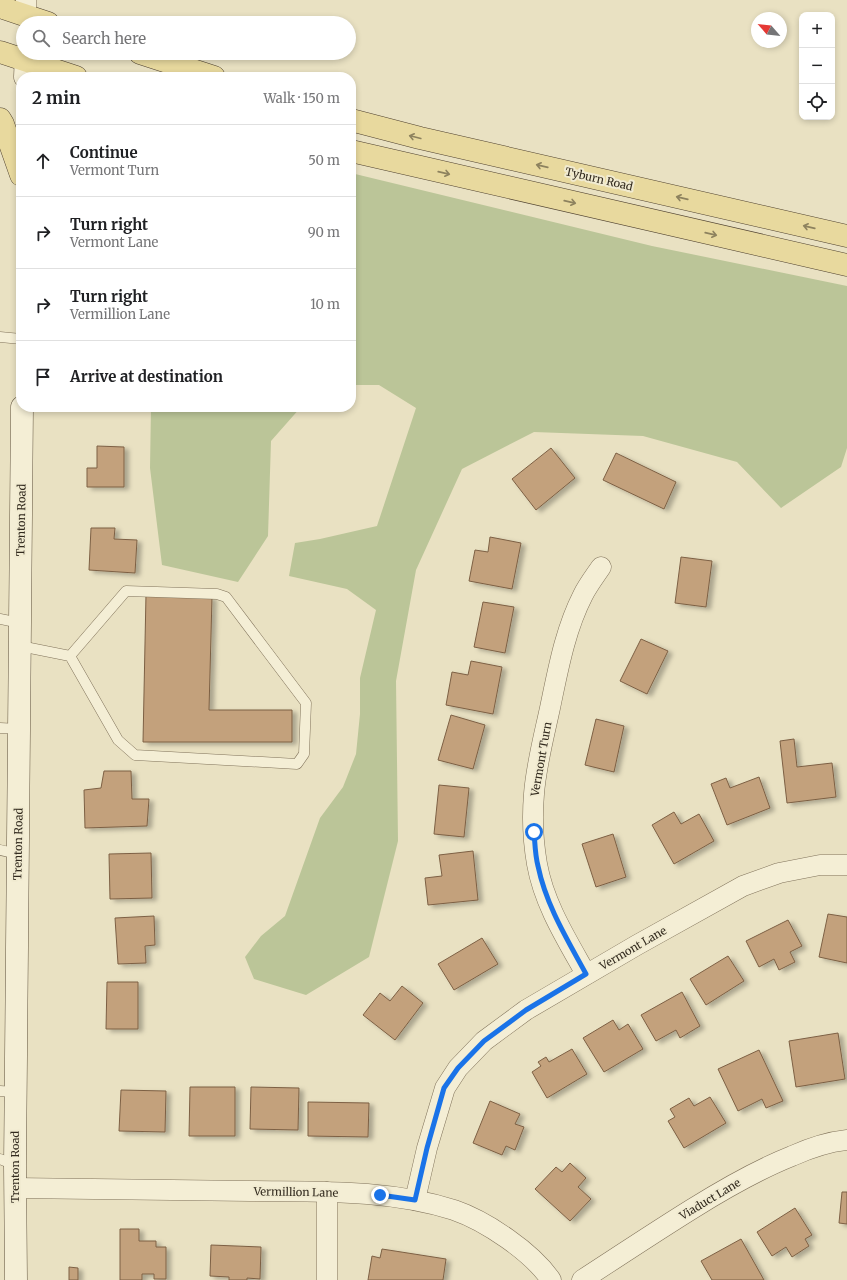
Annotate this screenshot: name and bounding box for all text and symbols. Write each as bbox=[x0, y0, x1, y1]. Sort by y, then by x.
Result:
north arrow bbox=[751, 12, 787, 48]
map controls bbox=[799, 12, 835, 120]
button: + bbox=[799, 12, 835, 48]
search box bbox=[16, 16, 356, 60]
icon: search bbox=[30, 27, 52, 49]
text: Search here bbox=[62, 29, 146, 48]
button: − bbox=[799, 48, 835, 84]
button: locate bbox=[799, 84, 835, 120]
text: 2 min bbox=[32, 87, 80, 109]
text: Walk · 150 m bbox=[263, 90, 340, 107]
one-way arrow bbox=[409, 132, 422, 140]
text: Continue bbox=[70, 143, 138, 162]
icon: ahead bbox=[32, 150, 54, 172]
text: 50 m bbox=[308, 152, 340, 169]
text: Vermont Turn bbox=[70, 162, 159, 179]
one-way arrow bbox=[536, 162, 549, 170]
street label: Tyburn Road bbox=[564, 164, 635, 194]
one-way arrow bbox=[437, 169, 450, 177]
one-way arrow bbox=[676, 193, 689, 201]
one-way arrow bbox=[563, 199, 576, 206]
text: Turn right bbox=[70, 215, 148, 234]
icon: right bbox=[32, 222, 54, 244]
one-way arrow bbox=[803, 222, 816, 230]
text: 90 m bbox=[308, 224, 340, 241]
one-way arrow bbox=[704, 230, 717, 238]
text: Vermont Lane bbox=[70, 234, 158, 251]
text: Turn right bbox=[70, 287, 148, 306]
icon: right bbox=[32, 294, 54, 316]
text: 10 m bbox=[310, 296, 340, 313]
text: Vermillion Lane bbox=[70, 306, 170, 323]
icon: arrive bbox=[32, 366, 54, 388]
text: Arrive at destination bbox=[70, 367, 223, 386]
street label: Trenton Road bbox=[13, 483, 29, 556]
street label: Vermont Turn bbox=[527, 720, 555, 798]
street label: Trenton Road bbox=[10, 807, 26, 880]
route start bbox=[525, 823, 543, 841]
street label: Vermont Lane bbox=[596, 923, 669, 973]
street label: Trenton Road bbox=[8, 1131, 22, 1203]
street label: Viaduct Lane bbox=[676, 1175, 743, 1223]
street label: Vermillion Lane bbox=[253, 1184, 339, 1200]
route end bbox=[371, 1186, 389, 1204]

